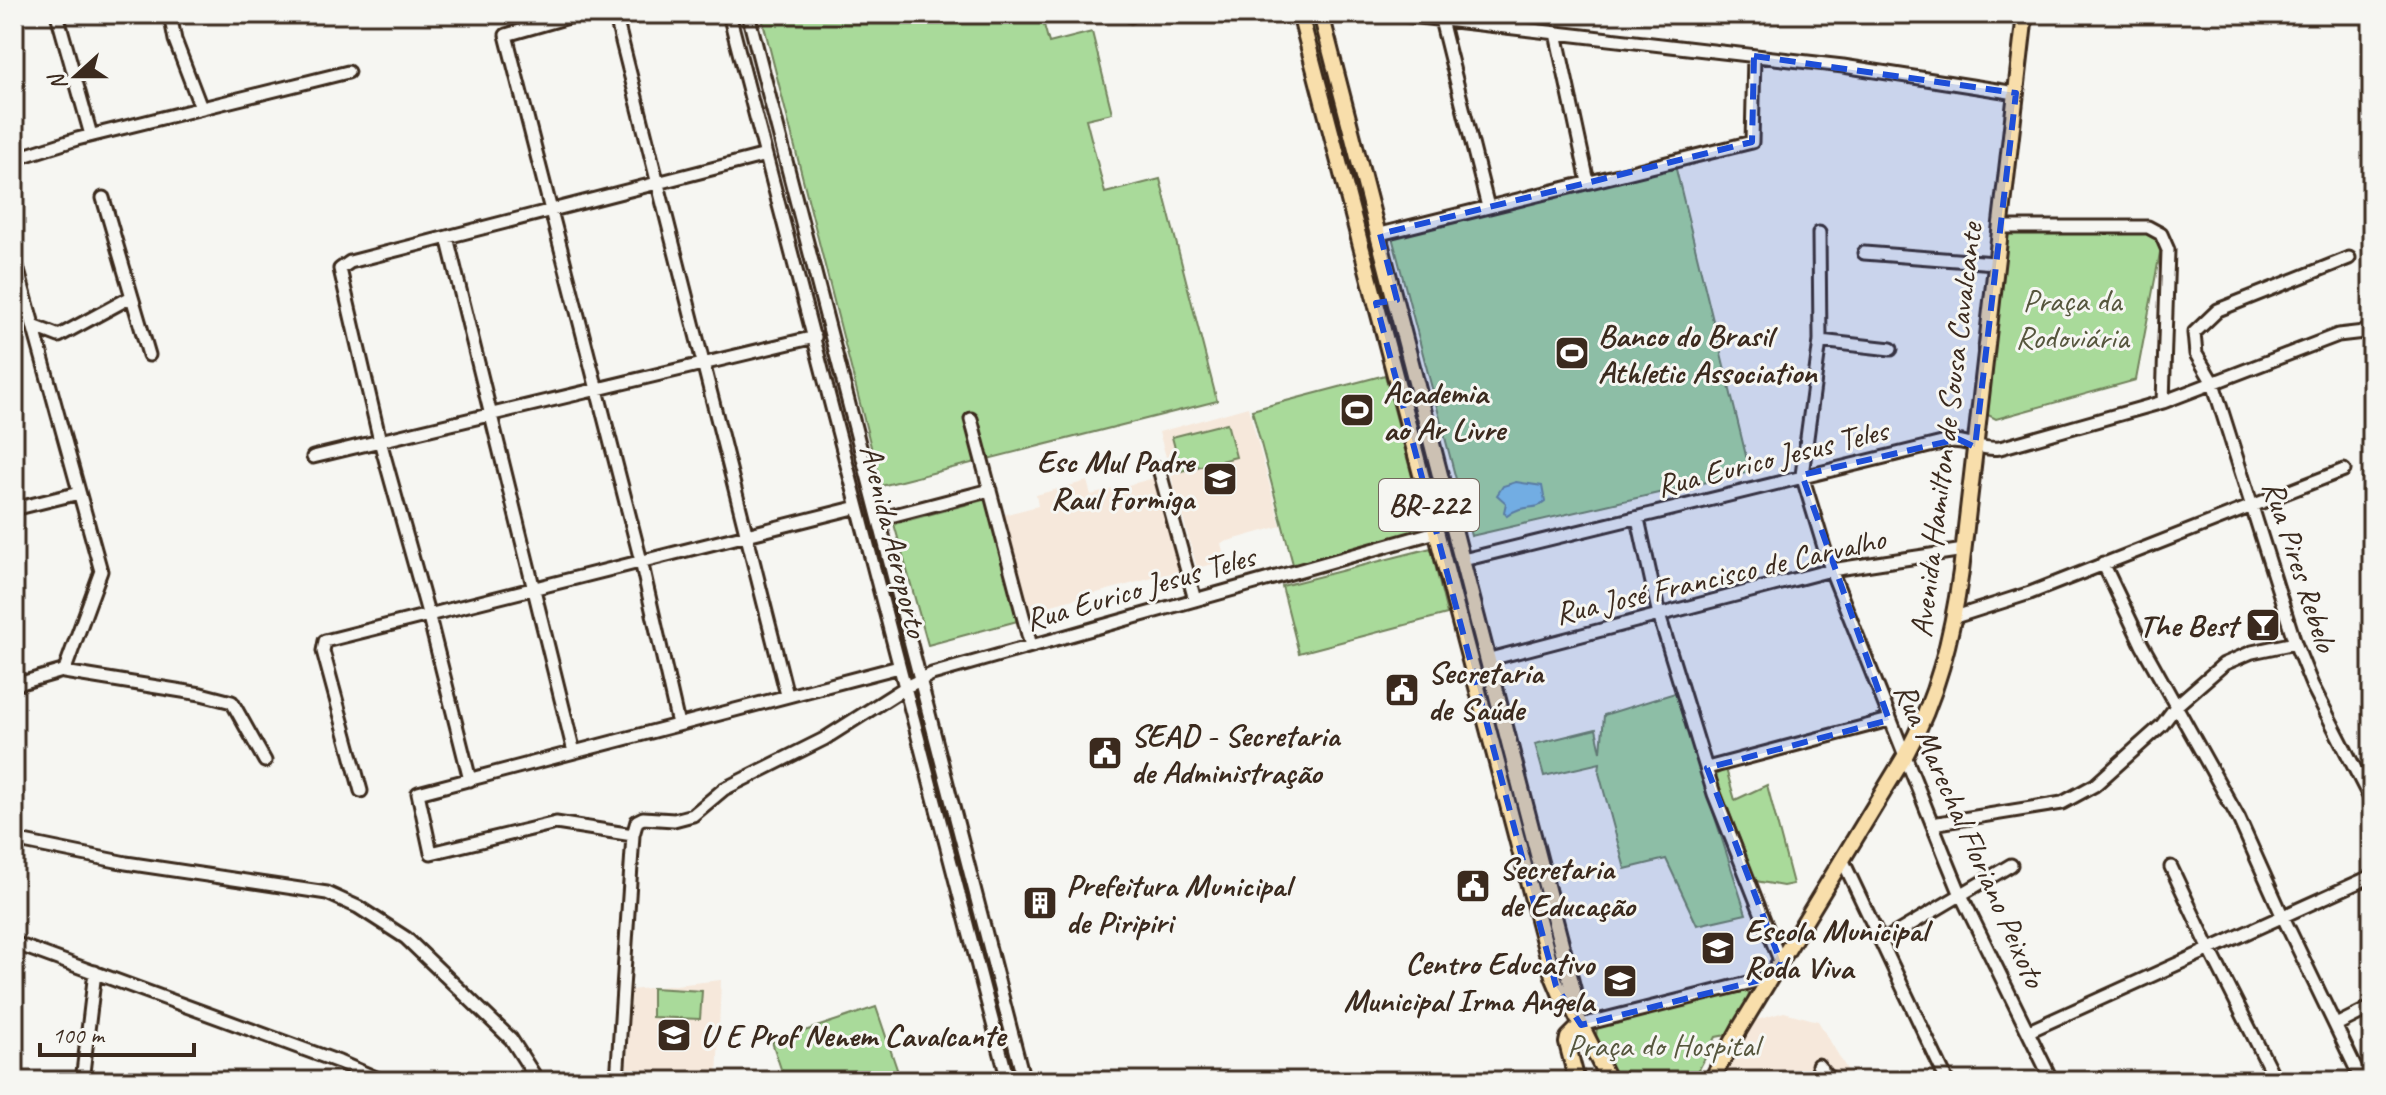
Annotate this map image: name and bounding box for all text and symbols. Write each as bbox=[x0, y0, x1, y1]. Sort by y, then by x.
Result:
north arrow bbox=[36, 36, 116, 116]
text: N bbox=[42, 68, 74, 94]
street label: Avenida Hamilton de Sousa Cavalcante bbox=[1900, 218, 1992, 639]
park label: Praça da Rodoviária bbox=[2015, 280, 2131, 358]
place label: Banco do Brasil Athletic Association bbox=[1598, 315, 1818, 393]
sports icon: Banco do Brasil Athletic Association bbox=[1553, 334, 1591, 372]
place label: Academia ao Ar Livre bbox=[1383, 372, 1508, 450]
sports icon: Academia ao Ar Livre bbox=[1338, 391, 1376, 429]
street label: Rua Eurico Jesus Teles bbox=[1652, 409, 1895, 507]
street label: Avenida Aeroporto bbox=[850, 441, 938, 643]
place label: Esc Mul Padre Raul Formiga bbox=[1037, 441, 1197, 519]
school or university icon: Esc Mul Padre Raul Formiga bbox=[1201, 460, 1239, 498]
street label: Rua Pires Rebelo bbox=[2253, 475, 2347, 658]
road number: BR-222 bbox=[1379, 479, 1479, 531]
street label: Rua José Francisco de Carvalho bbox=[1551, 518, 1891, 634]
street label: Rua Eurico Jesus Teles bbox=[1021, 535, 1262, 640]
place label: The Best bbox=[2139, 605, 2241, 646]
bar icon: The Best bbox=[2244, 606, 2282, 644]
place label: Secretaria de Saúde bbox=[1428, 652, 1546, 730]
public building icon: Secretaria de Saúde bbox=[1383, 671, 1421, 709]
street label: Rua Marechal Floriano Peixoto bbox=[1885, 677, 2056, 995]
place label: SEAD - Secretaria de Administração bbox=[1131, 715, 1342, 793]
public building icon: SEAD - Secretaria de Administração bbox=[1086, 734, 1124, 772]
place label: Secretaria de Educação bbox=[1499, 848, 1637, 926]
place label: Prefeitura Municipal de Piripiri bbox=[1066, 865, 1297, 943]
public building icon: Secretaria de Educação bbox=[1454, 867, 1492, 905]
building icon: Prefeitura Municipal de Piripiri bbox=[1021, 884, 1059, 922]
place label: Escola Municipal Roda Viva bbox=[1744, 910, 1933, 988]
school or university icon: Escola Municipal Roda Viva bbox=[1699, 929, 1737, 967]
place label: Centro Educativo Municipal Irma Angela bbox=[1344, 943, 1597, 1021]
school or university icon: Centro Educativo Municipal Irma Angela bbox=[1601, 962, 1639, 1000]
scale bar bbox=[40, 1007, 194, 1057]
place label: U E Prof Nenem Cavalcante bbox=[700, 1015, 1008, 1056]
school or university icon: U E Prof Nenem Cavalcante bbox=[655, 1016, 693, 1054]
text: 100 m bbox=[52, 1020, 106, 1050]
park label: Praça do Hospital bbox=[1567, 1025, 1765, 1066]

